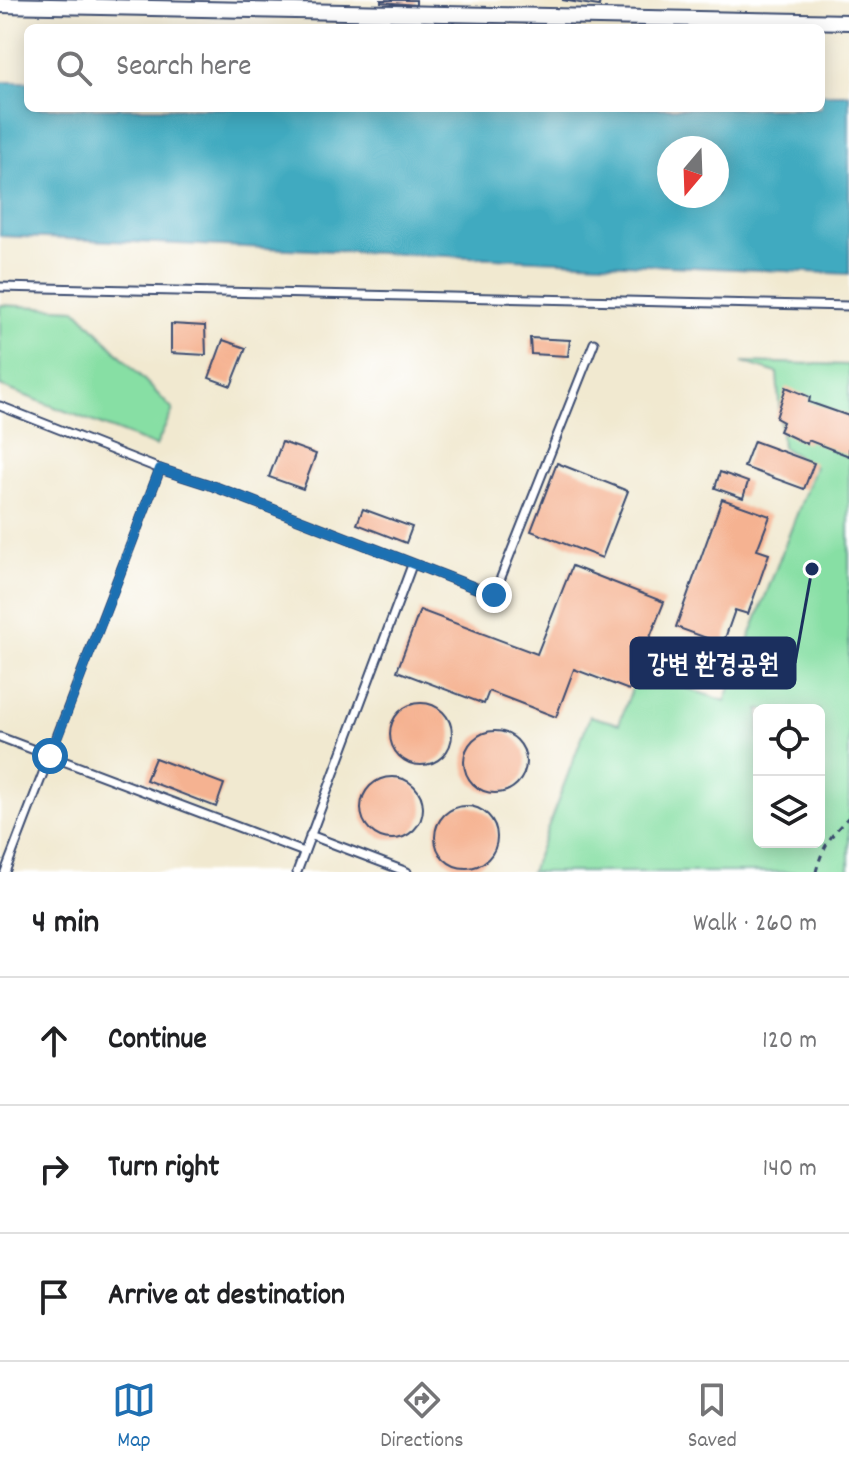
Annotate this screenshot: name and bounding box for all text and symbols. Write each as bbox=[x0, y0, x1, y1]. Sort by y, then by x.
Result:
search box bbox=[24, 24, 825, 112]
icon: search bbox=[52, 46, 96, 90]
text: Search here bbox=[116, 47, 252, 90]
north arrow bbox=[657, 136, 729, 208]
route end bbox=[476, 577, 512, 613]
callout: 강변 환경공원 bbox=[631, 638, 795, 688]
text: 강변 환경공원 bbox=[647, 648, 779, 685]
map controls bbox=[753, 704, 825, 848]
button: locate bbox=[753, 704, 825, 776]
route start bbox=[32, 738, 68, 774]
button: layers bbox=[753, 776, 825, 848]
text: 4 min bbox=[32, 900, 99, 949]
text: Walk · 260 m bbox=[693, 906, 817, 943]
icon: ahead bbox=[32, 1019, 76, 1063]
text: Continue bbox=[108, 1020, 207, 1063]
text: 120 m bbox=[762, 1023, 817, 1060]
icon: right bbox=[32, 1147, 76, 1191]
text: Turn right bbox=[108, 1148, 219, 1191]
text: 140 m bbox=[763, 1151, 817, 1188]
icon: arrive bbox=[32, 1275, 76, 1319]
text: Arrive at destination bbox=[108, 1276, 345, 1319]
tab: Map bbox=[112, 1378, 156, 1457]
tab: Directions bbox=[380, 1378, 464, 1457]
tab: Saved bbox=[688, 1378, 737, 1457]

